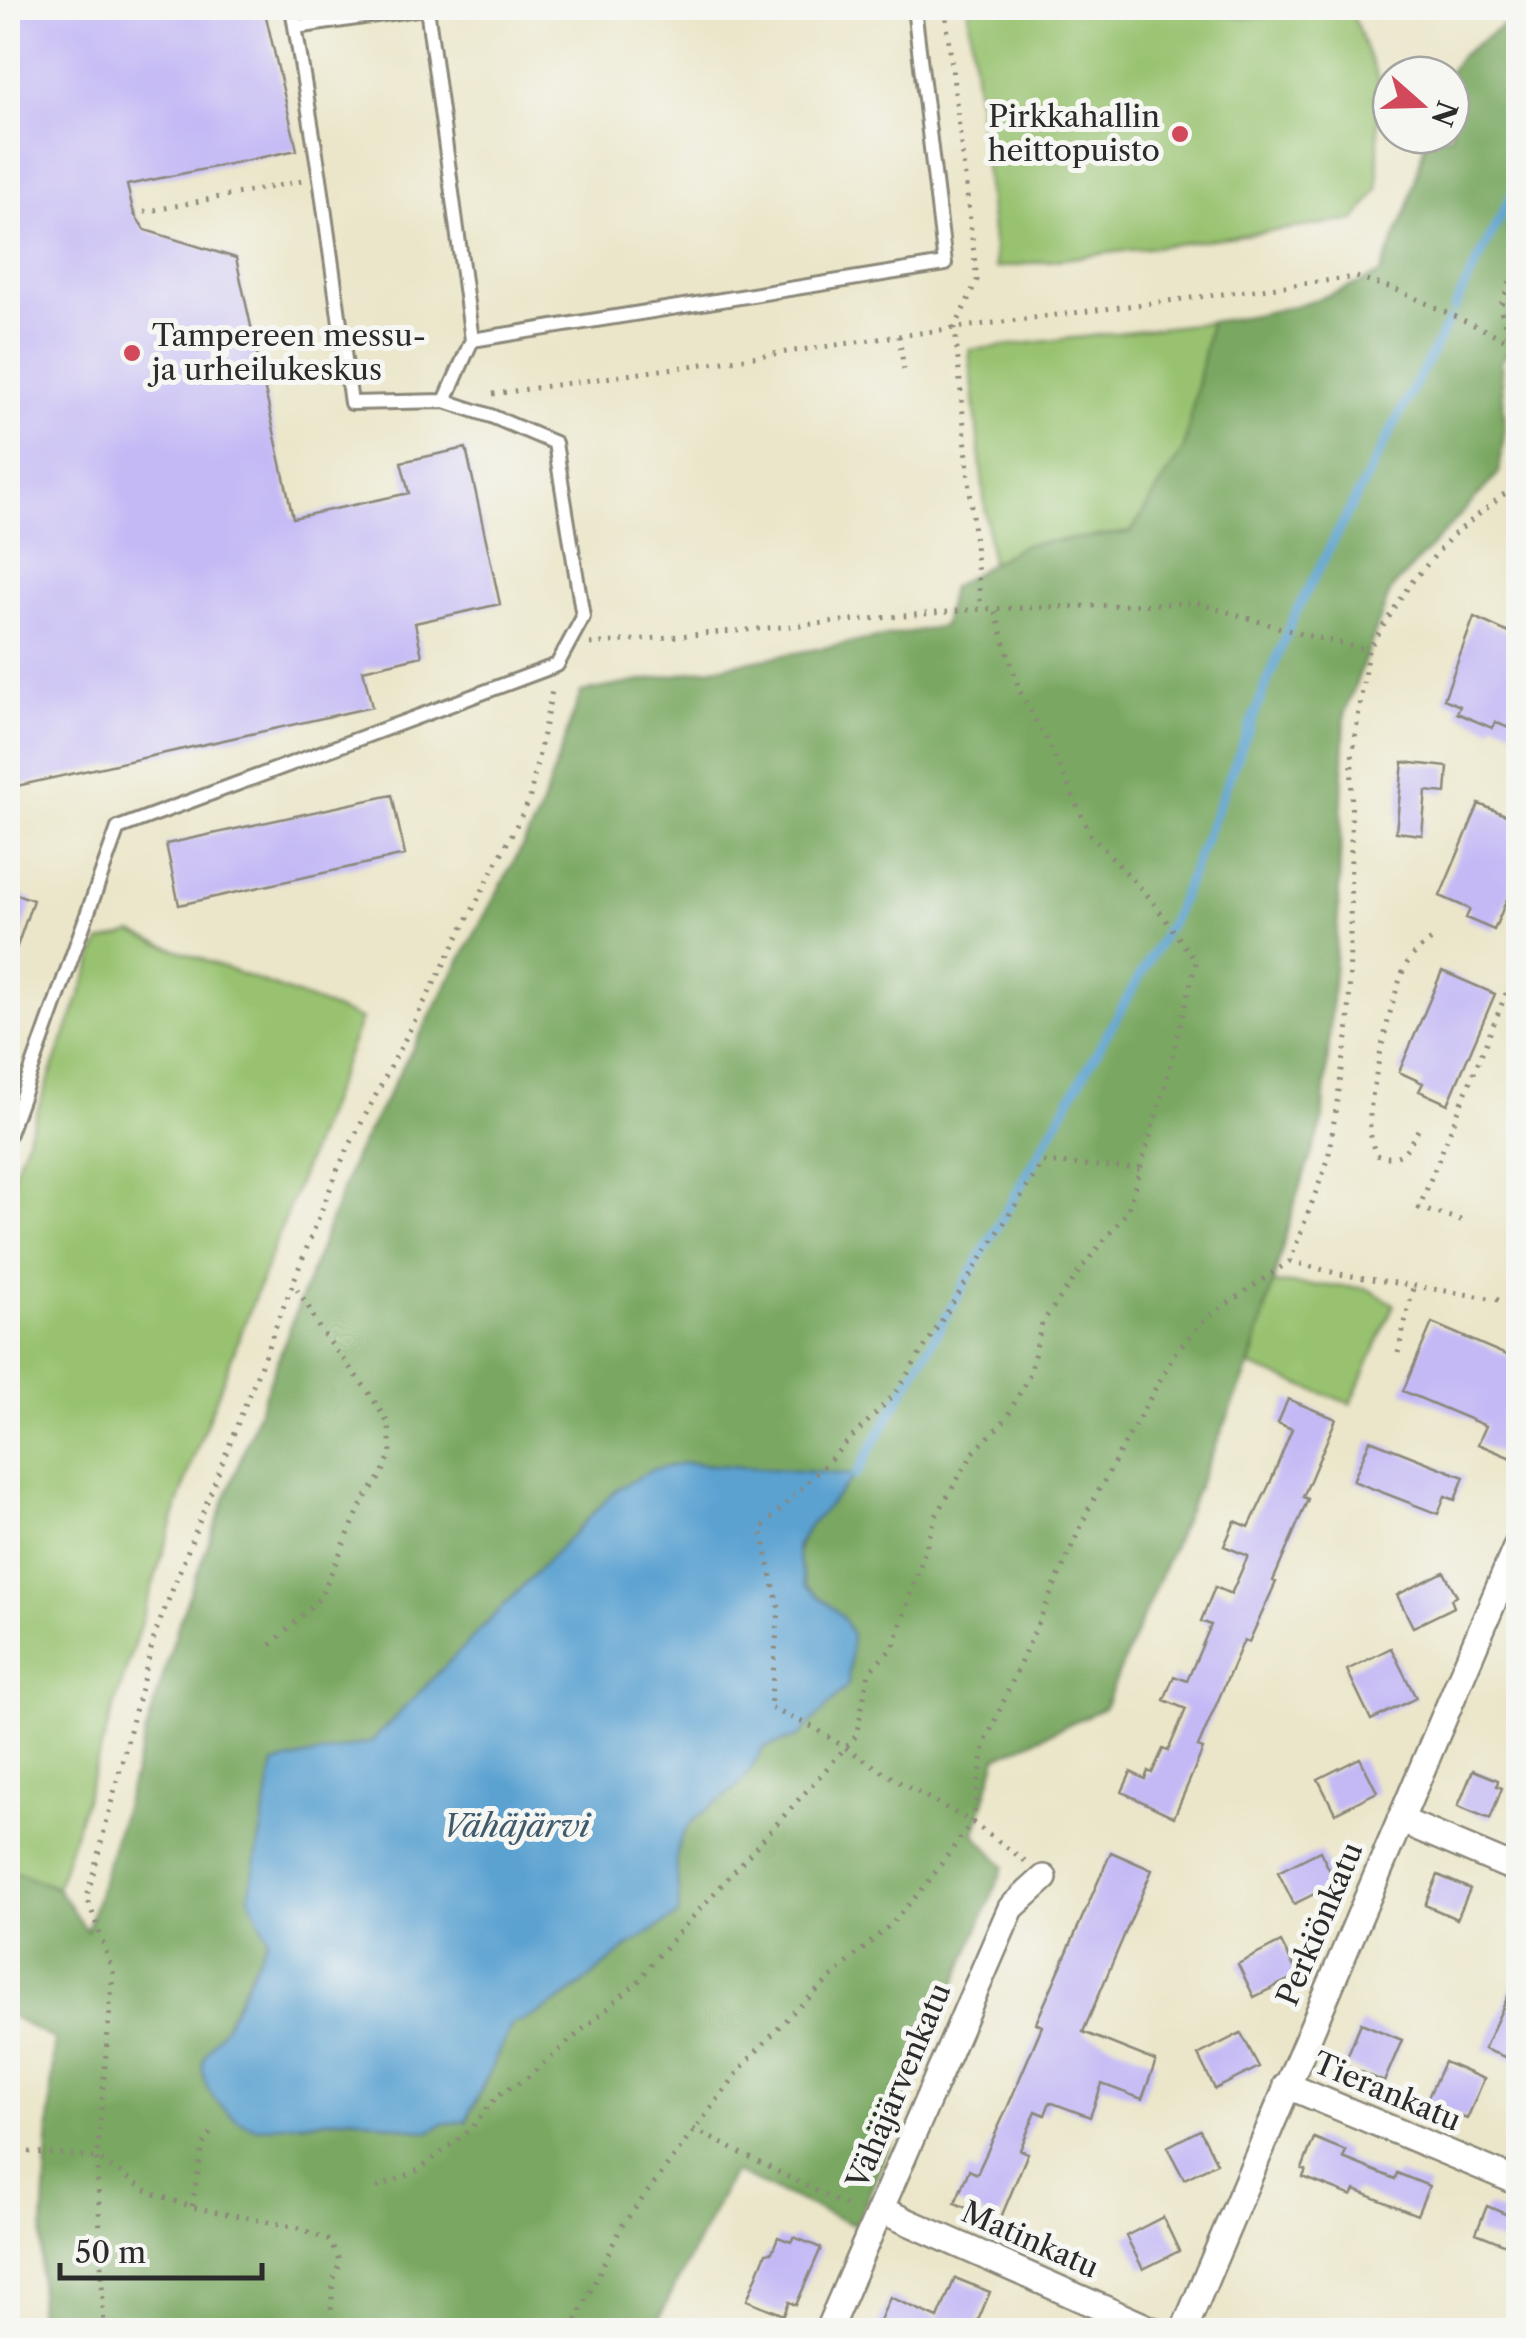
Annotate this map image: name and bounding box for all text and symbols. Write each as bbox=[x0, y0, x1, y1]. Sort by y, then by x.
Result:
north arrow bbox=[1371, 55, 1471, 155]
text: N bbox=[1424, 96, 1465, 131]
place label: Pirkkahallin heittopuisto bbox=[988, 98, 1160, 169]
marker: Pirkkahallin heittopuisto bbox=[1169, 123, 1191, 145]
place label: Tampereen messu- ja urheilukeskus bbox=[147, 317, 426, 388]
marker: Tampereen messu- ja urheilukeskus bbox=[121, 342, 143, 364]
water label: Vähäjärvi bbox=[442, 1806, 592, 1845]
street label: Perkiönkatu bbox=[1269, 1837, 1371, 2011]
street label: Vähäjärvenkatu bbox=[838, 1977, 959, 2195]
street label: Tierankatu bbox=[1308, 2044, 1467, 2139]
street label: Matinkatu bbox=[956, 2193, 1104, 2286]
scale bar bbox=[60, 2218, 262, 2280]
text: 50 m bbox=[75, 2234, 146, 2271]

